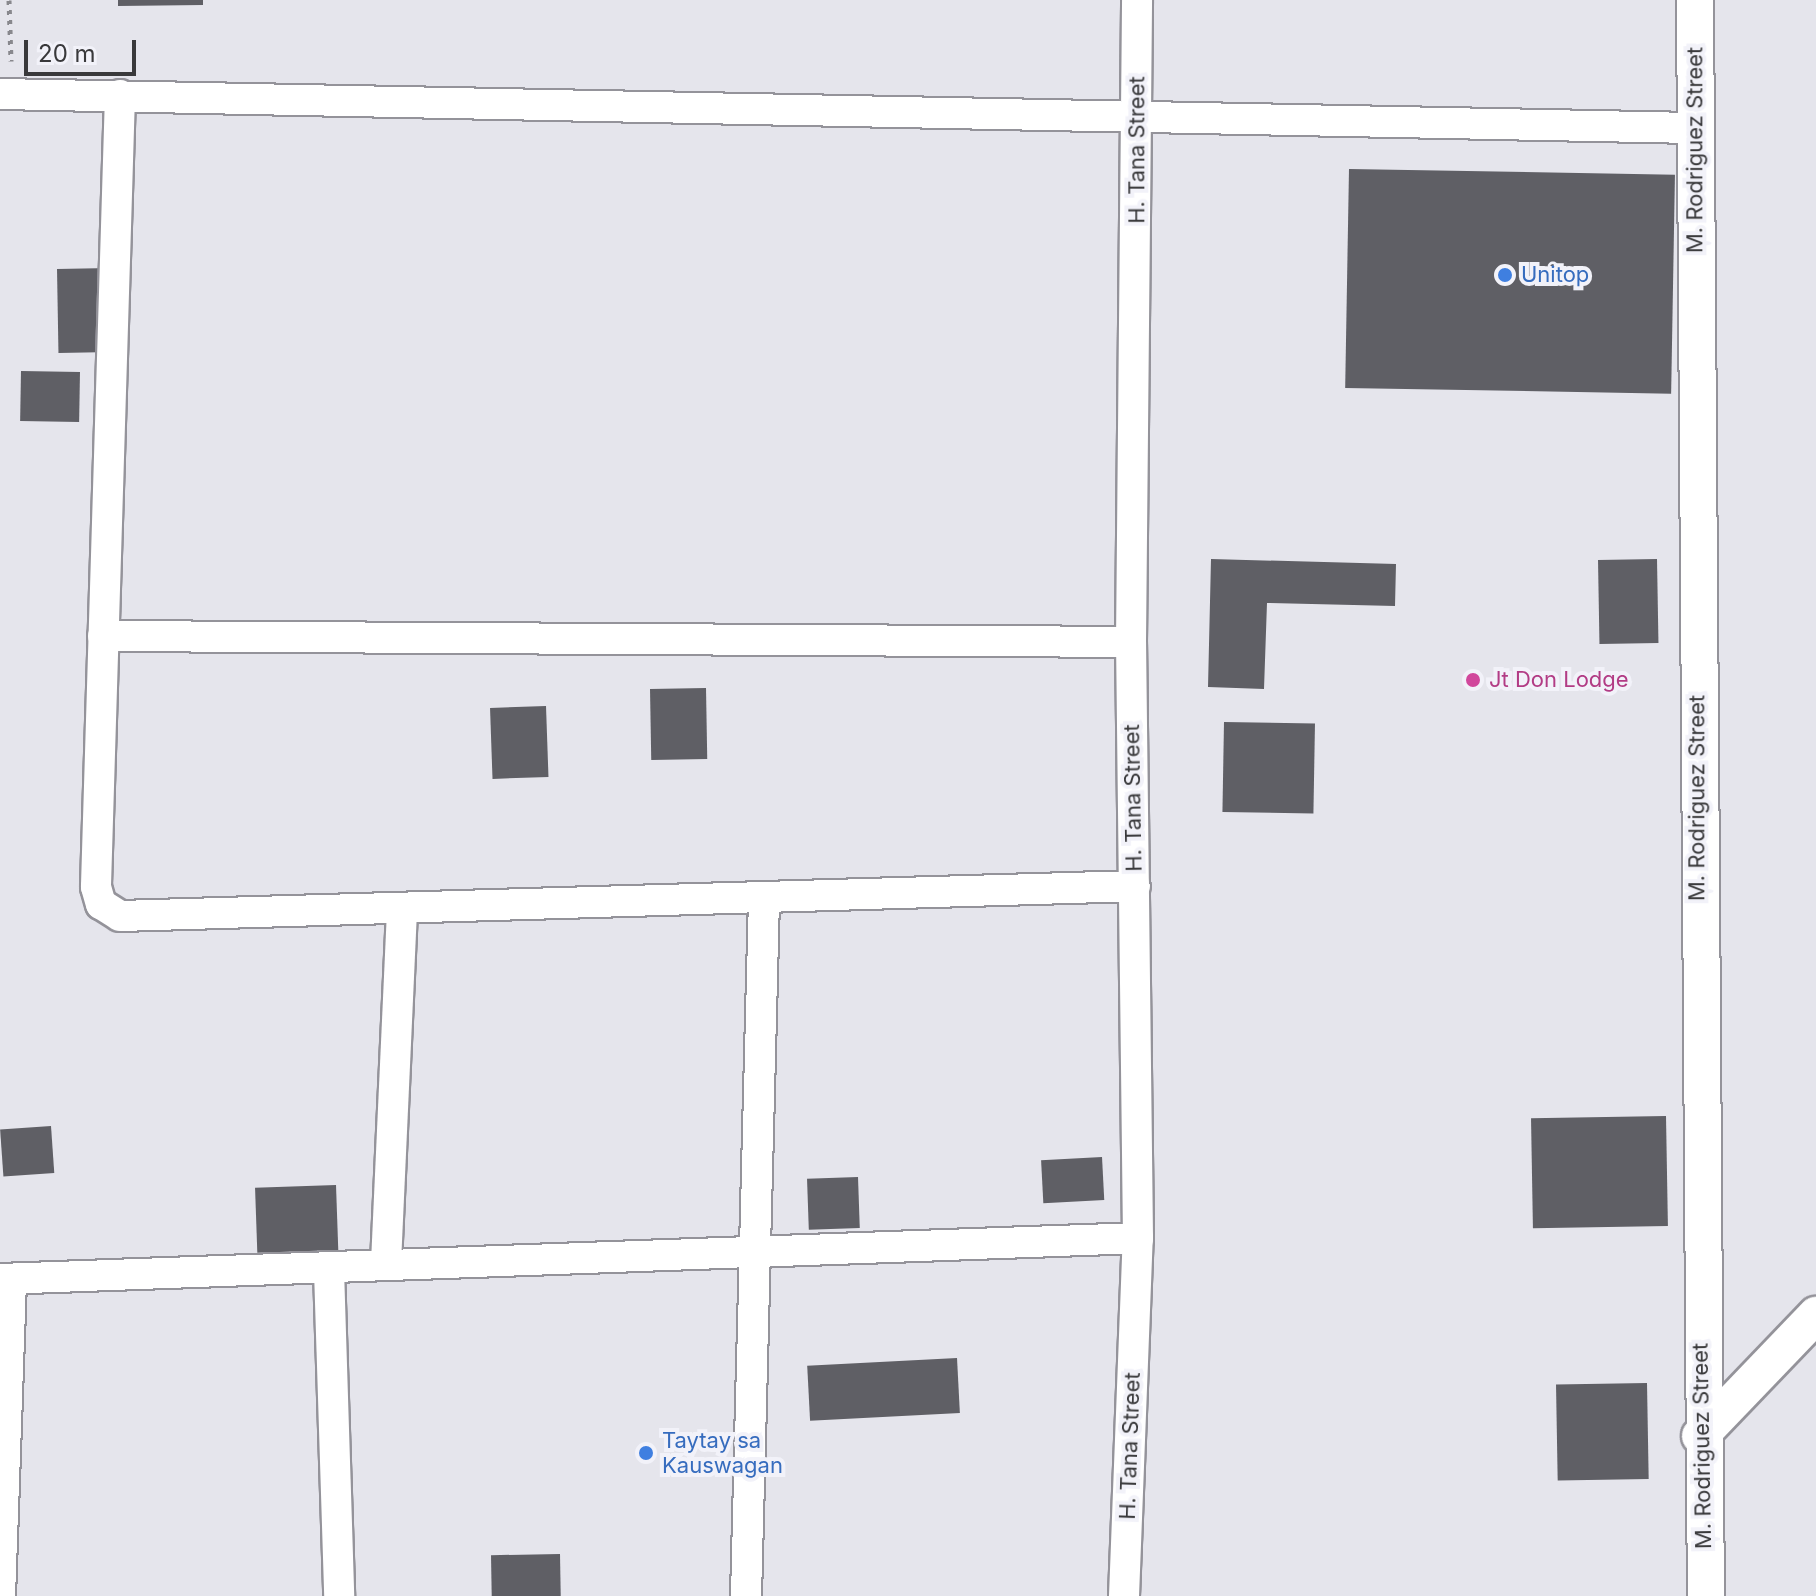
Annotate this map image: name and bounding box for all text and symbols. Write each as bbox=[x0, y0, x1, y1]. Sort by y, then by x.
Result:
scale bar bbox=[28, 24, 140, 74]
text: 20 m bbox=[38, 39, 96, 68]
street label: M. Rodriguez Street bbox=[1682, 47, 1708, 253]
street label: H. Tana Street bbox=[1124, 76, 1150, 224]
place label: Unitop bbox=[1521, 262, 1589, 288]
marker: Unitop bbox=[1496, 266, 1514, 284]
place label: Jt Don Lodge bbox=[1489, 667, 1629, 693]
marker: Jt Don Lodge bbox=[1464, 671, 1482, 689]
street label: M. Rodriguez Street bbox=[1684, 695, 1710, 901]
street label: H. Tana Street bbox=[1119, 724, 1147, 872]
street label: M. Rodriguez Street bbox=[1687, 1343, 1717, 1549]
street label: H. Tana Street bbox=[1114, 1372, 1146, 1520]
place label: Taytay sa Kauswagan bbox=[662, 1427, 783, 1478]
marker: Taytay sa Kauswagan bbox=[637, 1444, 655, 1462]

